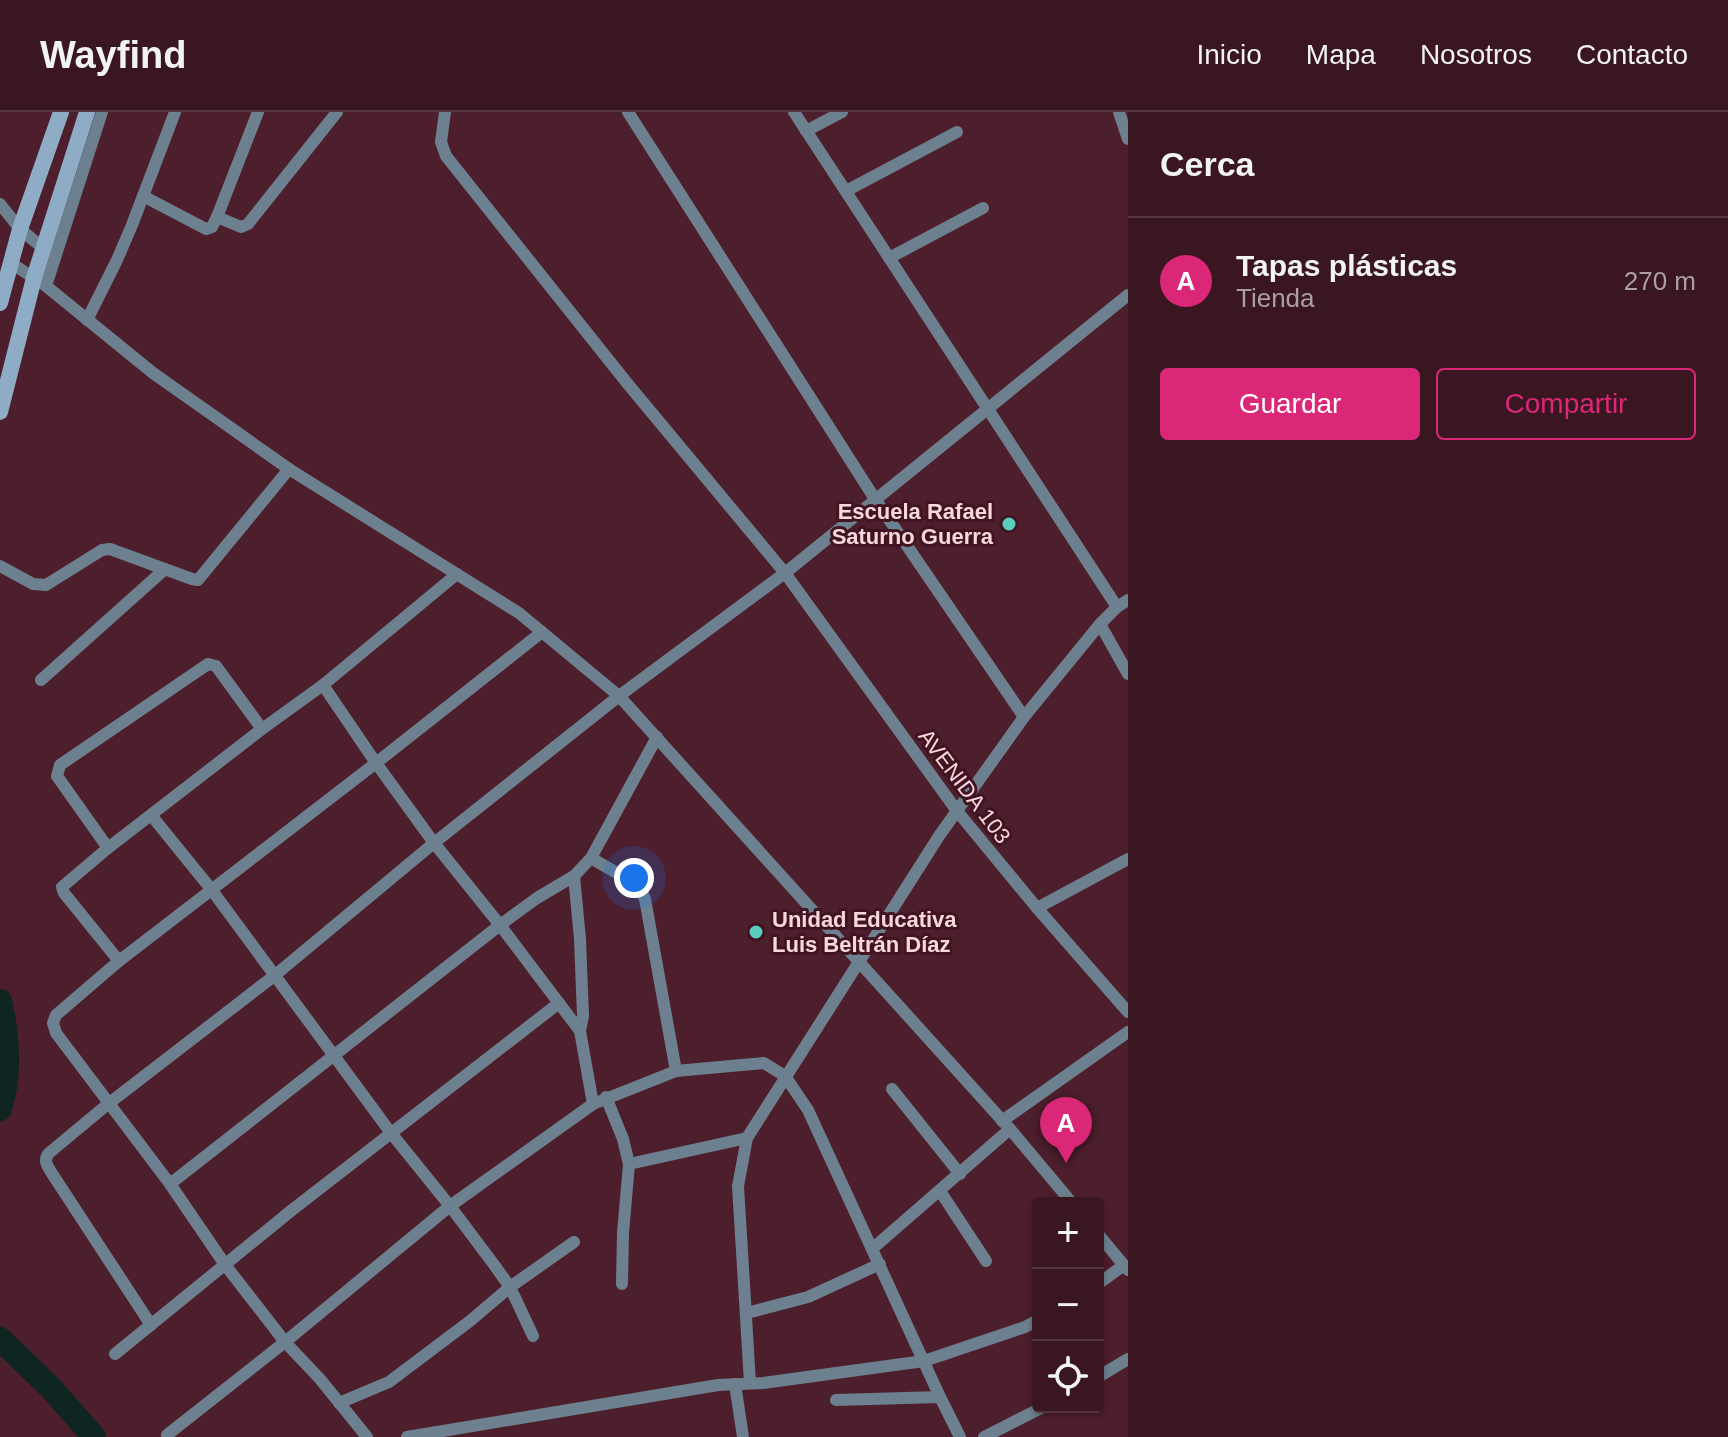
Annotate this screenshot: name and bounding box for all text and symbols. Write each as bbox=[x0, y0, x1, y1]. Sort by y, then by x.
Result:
text: Wayfind bbox=[40, 34, 186, 76]
text: Inicio bbox=[1196, 39, 1262, 70]
text: Mapa bbox=[1306, 39, 1376, 70]
text: Nosotros bbox=[1420, 39, 1532, 70]
text: Contacto bbox=[1576, 39, 1688, 70]
text: Cerca bbox=[1160, 145, 1255, 183]
text: Tapas plásticas bbox=[1236, 249, 1457, 282]
text: A bbox=[1177, 266, 1195, 296]
text: 270 m bbox=[1624, 266, 1696, 296]
text: Tienda bbox=[1236, 283, 1315, 313]
button: Guardar bbox=[1160, 368, 1420, 440]
button: Compartir bbox=[1436, 368, 1696, 440]
place label: Escuela Rafael Saturno Guerra bbox=[832, 499, 994, 549]
marker: Escuela Rafael Saturno Guerra bbox=[1000, 515, 1018, 533]
street label: AVENIDA 103 bbox=[914, 724, 1016, 848]
your location bbox=[614, 858, 654, 898]
place label: Unidad Educativa Luis Beltrán Díaz bbox=[772, 907, 957, 957]
marker: Unidad Educativa Luis Beltrán Díaz bbox=[747, 923, 765, 941]
pin: A bbox=[1040, 1097, 1092, 1163]
map controls bbox=[1032, 1197, 1104, 1413]
button: + bbox=[1032, 1197, 1104, 1269]
button: − bbox=[1032, 1269, 1104, 1341]
button: locate bbox=[1032, 1341, 1104, 1413]

